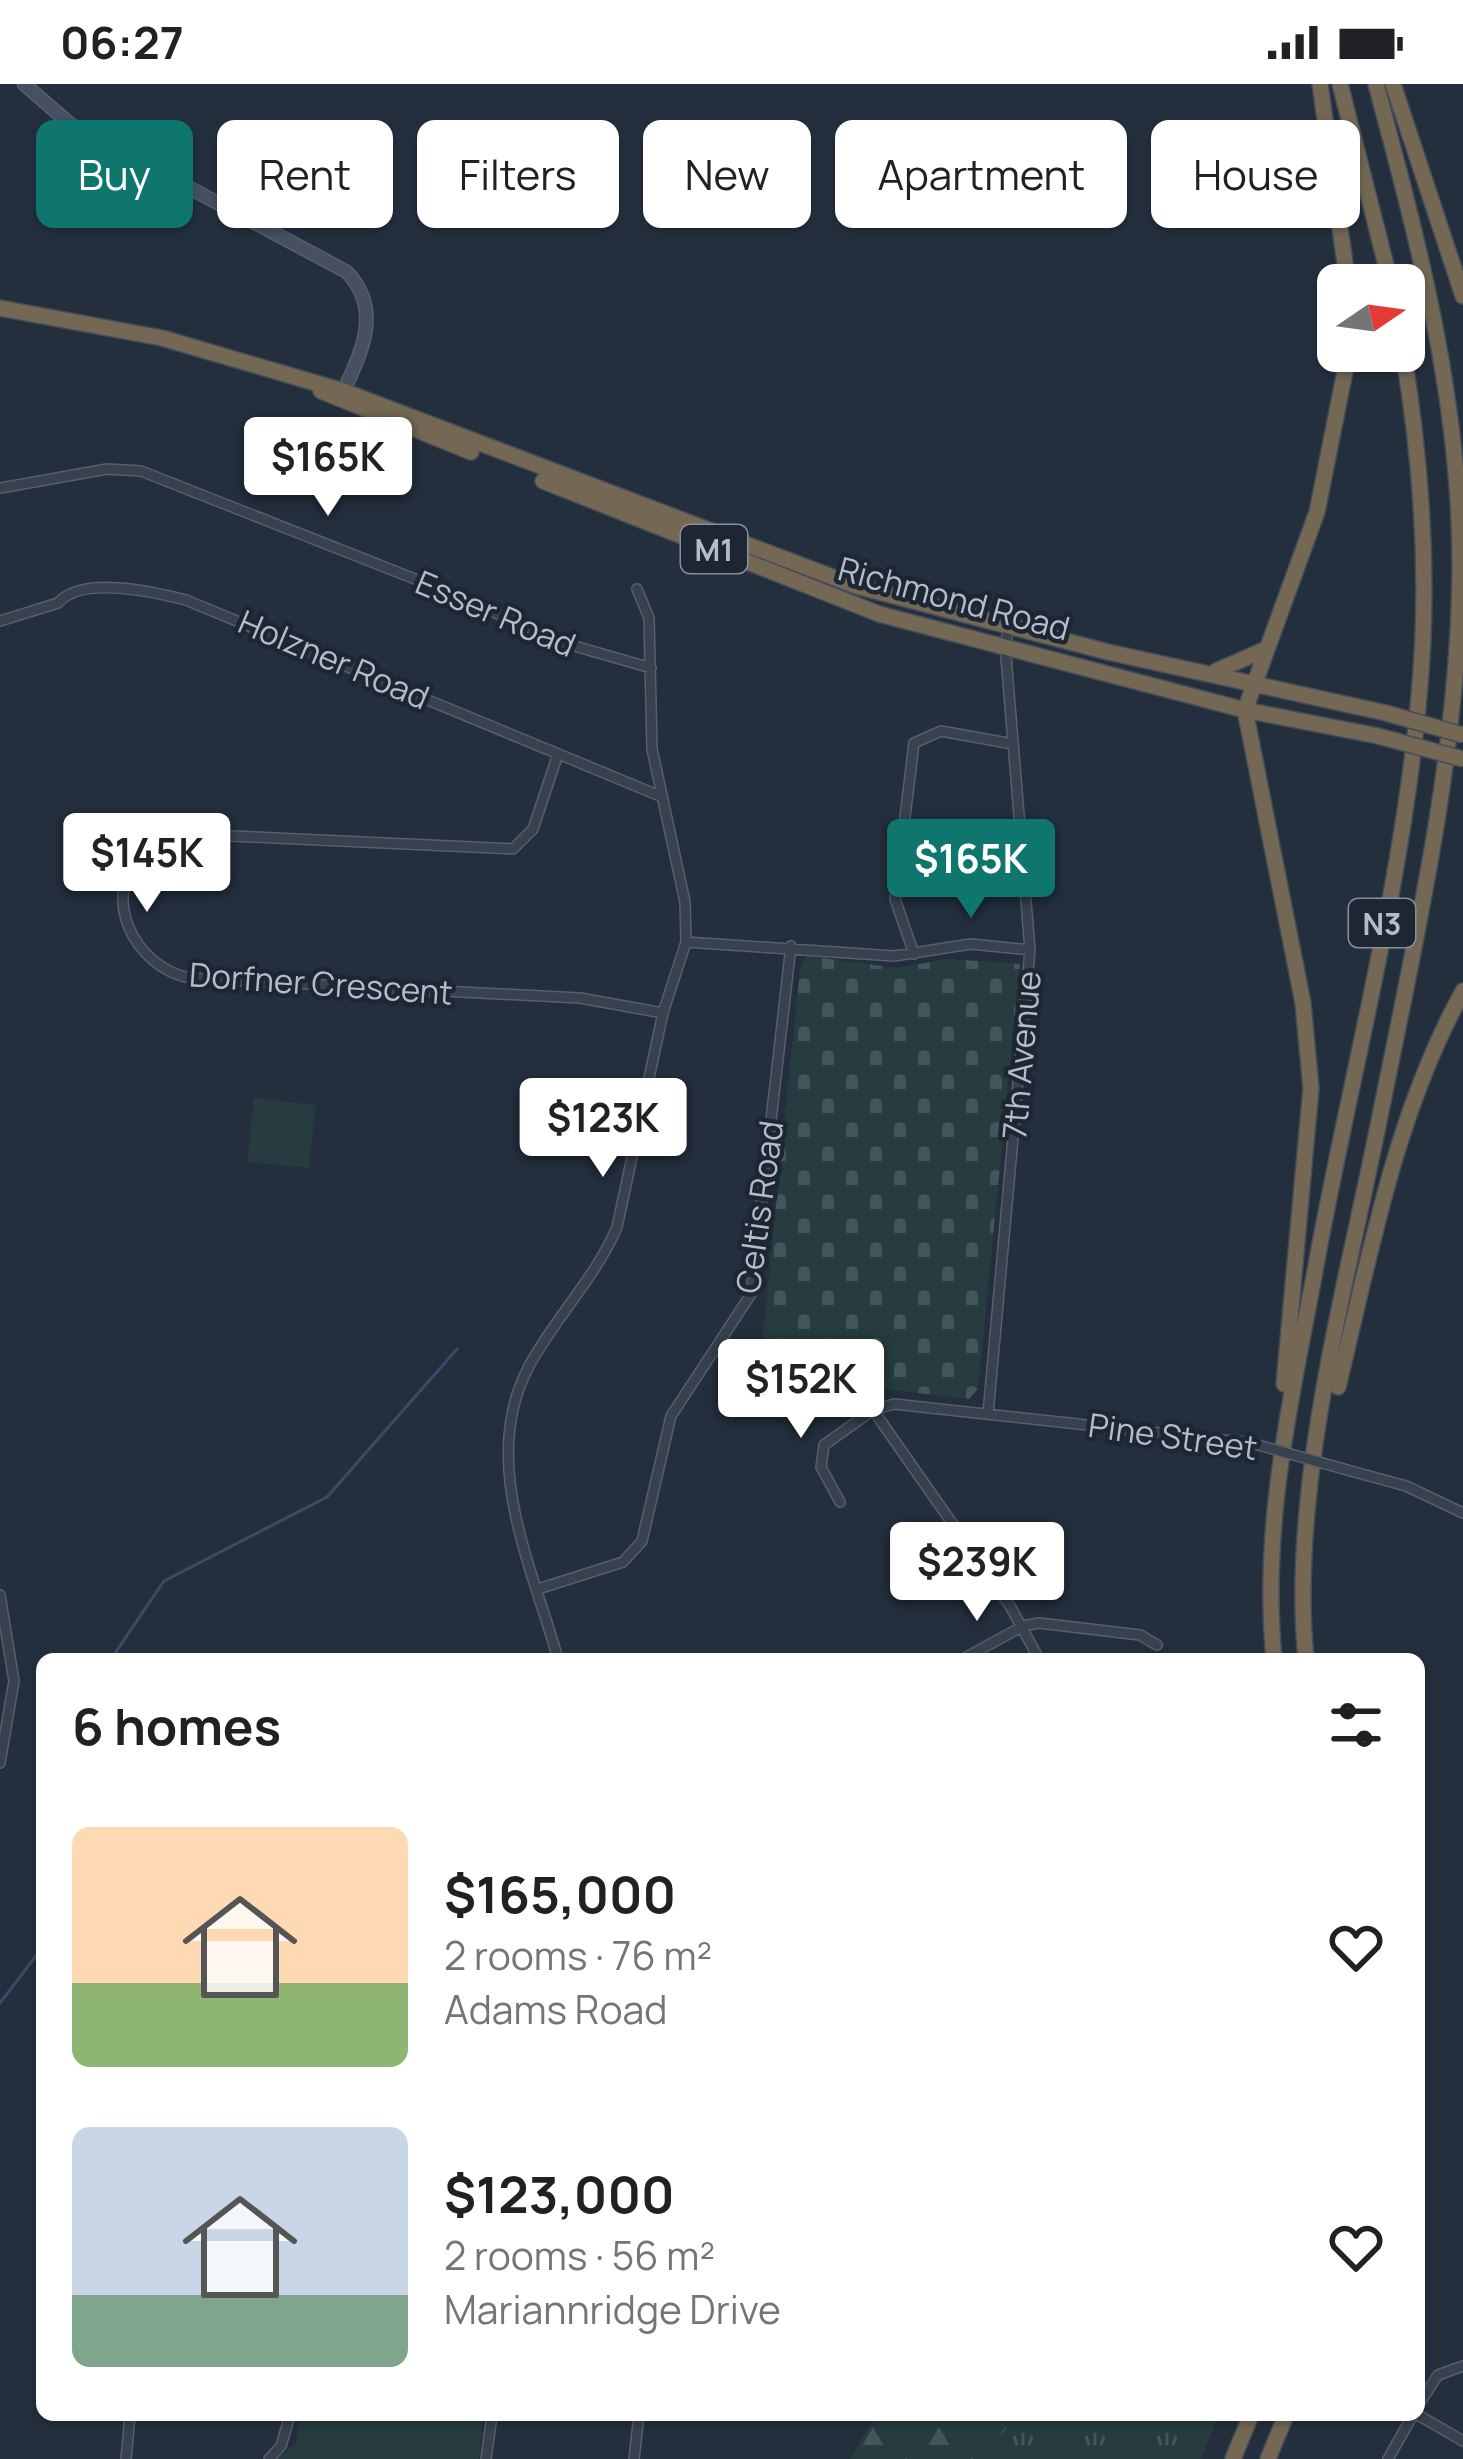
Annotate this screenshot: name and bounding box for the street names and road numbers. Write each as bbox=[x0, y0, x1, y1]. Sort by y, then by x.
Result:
road number: M1 bbox=[681, 525, 747, 573]
street label: Richmond Road bbox=[833, 546, 1075, 650]
street label: Esser Road bbox=[409, 559, 583, 667]
street label: Holzner Road bbox=[232, 599, 436, 719]
road number: N3 bbox=[1349, 899, 1415, 947]
street label: Dorfner Crescent bbox=[188, 951, 454, 1015]
street label: 7th Avenue bbox=[991, 969, 1051, 1141]
street label: Celtis Road bbox=[725, 1118, 793, 1296]
street label: Pine Street bbox=[1086, 1402, 1260, 1470]

